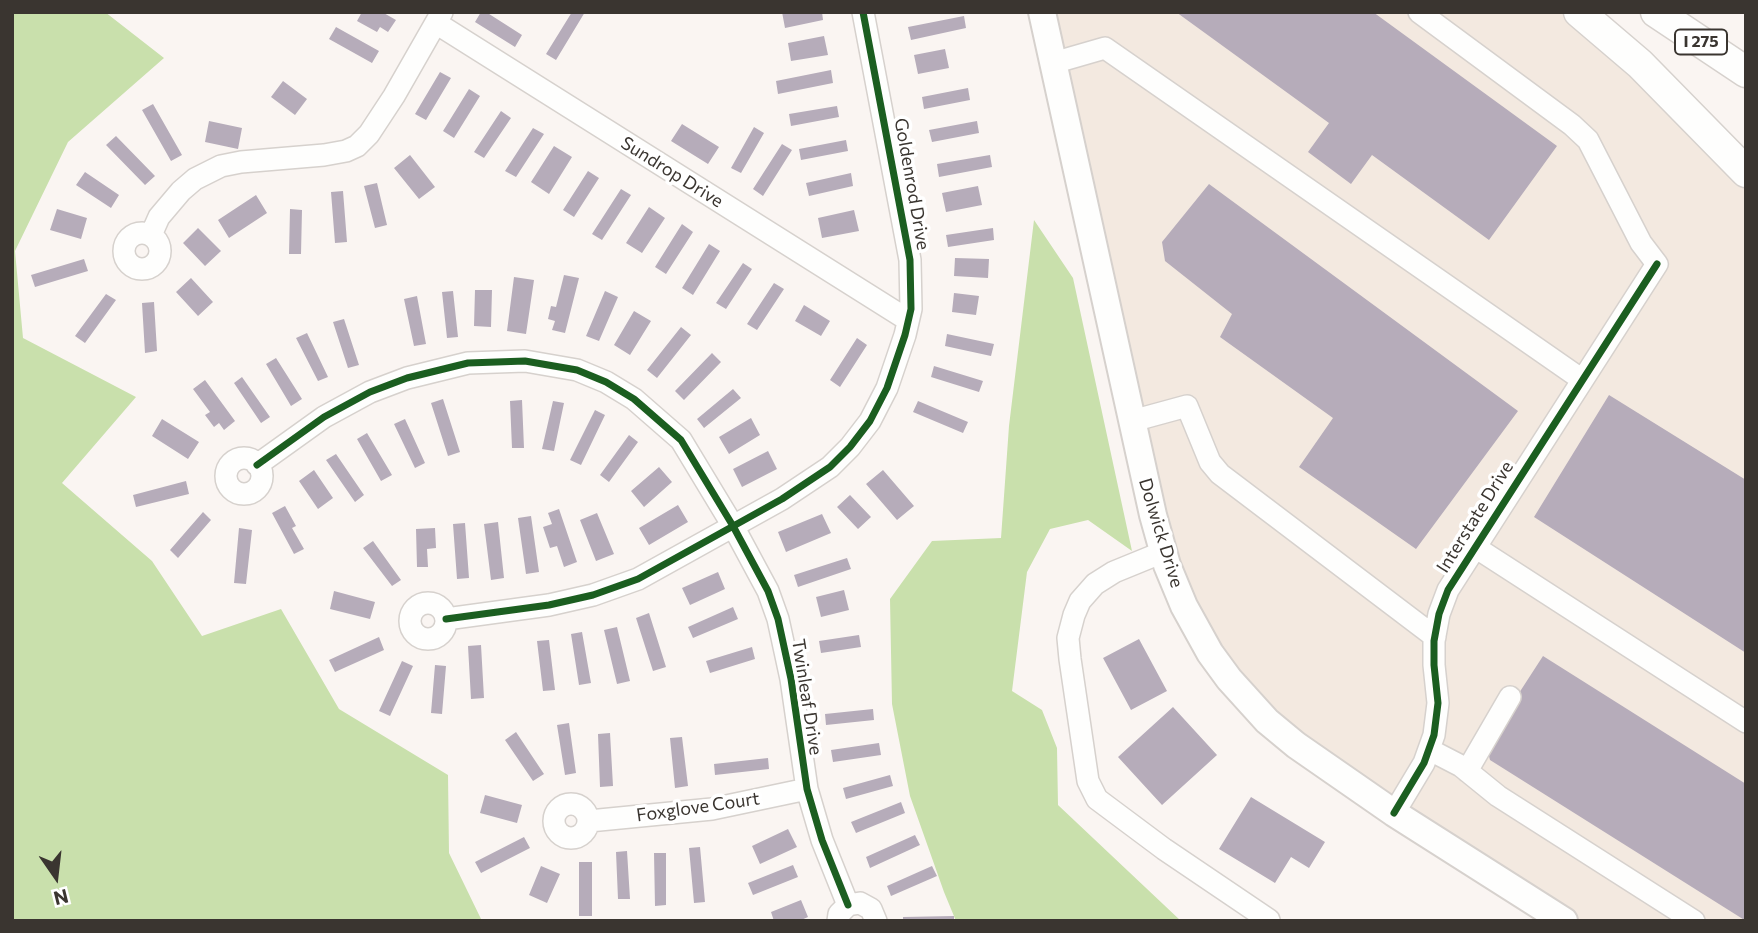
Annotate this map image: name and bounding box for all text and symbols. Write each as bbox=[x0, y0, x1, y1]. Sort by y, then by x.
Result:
road number: I 275 bbox=[1675, 30, 1727, 54]
street label: Goldenrod Drive bbox=[890, 116, 934, 252]
street label: Sundrop Drive bbox=[617, 132, 727, 212]
street label: Interstate Drive bbox=[1432, 457, 1518, 577]
street label: Dolwick Drive bbox=[1134, 476, 1188, 590]
street label: Twinleaf Drive bbox=[787, 637, 827, 757]
street label: Foxglove Court bbox=[635, 788, 761, 826]
north arrow bbox=[21, 842, 91, 912]
text: N bbox=[52, 885, 71, 911]

